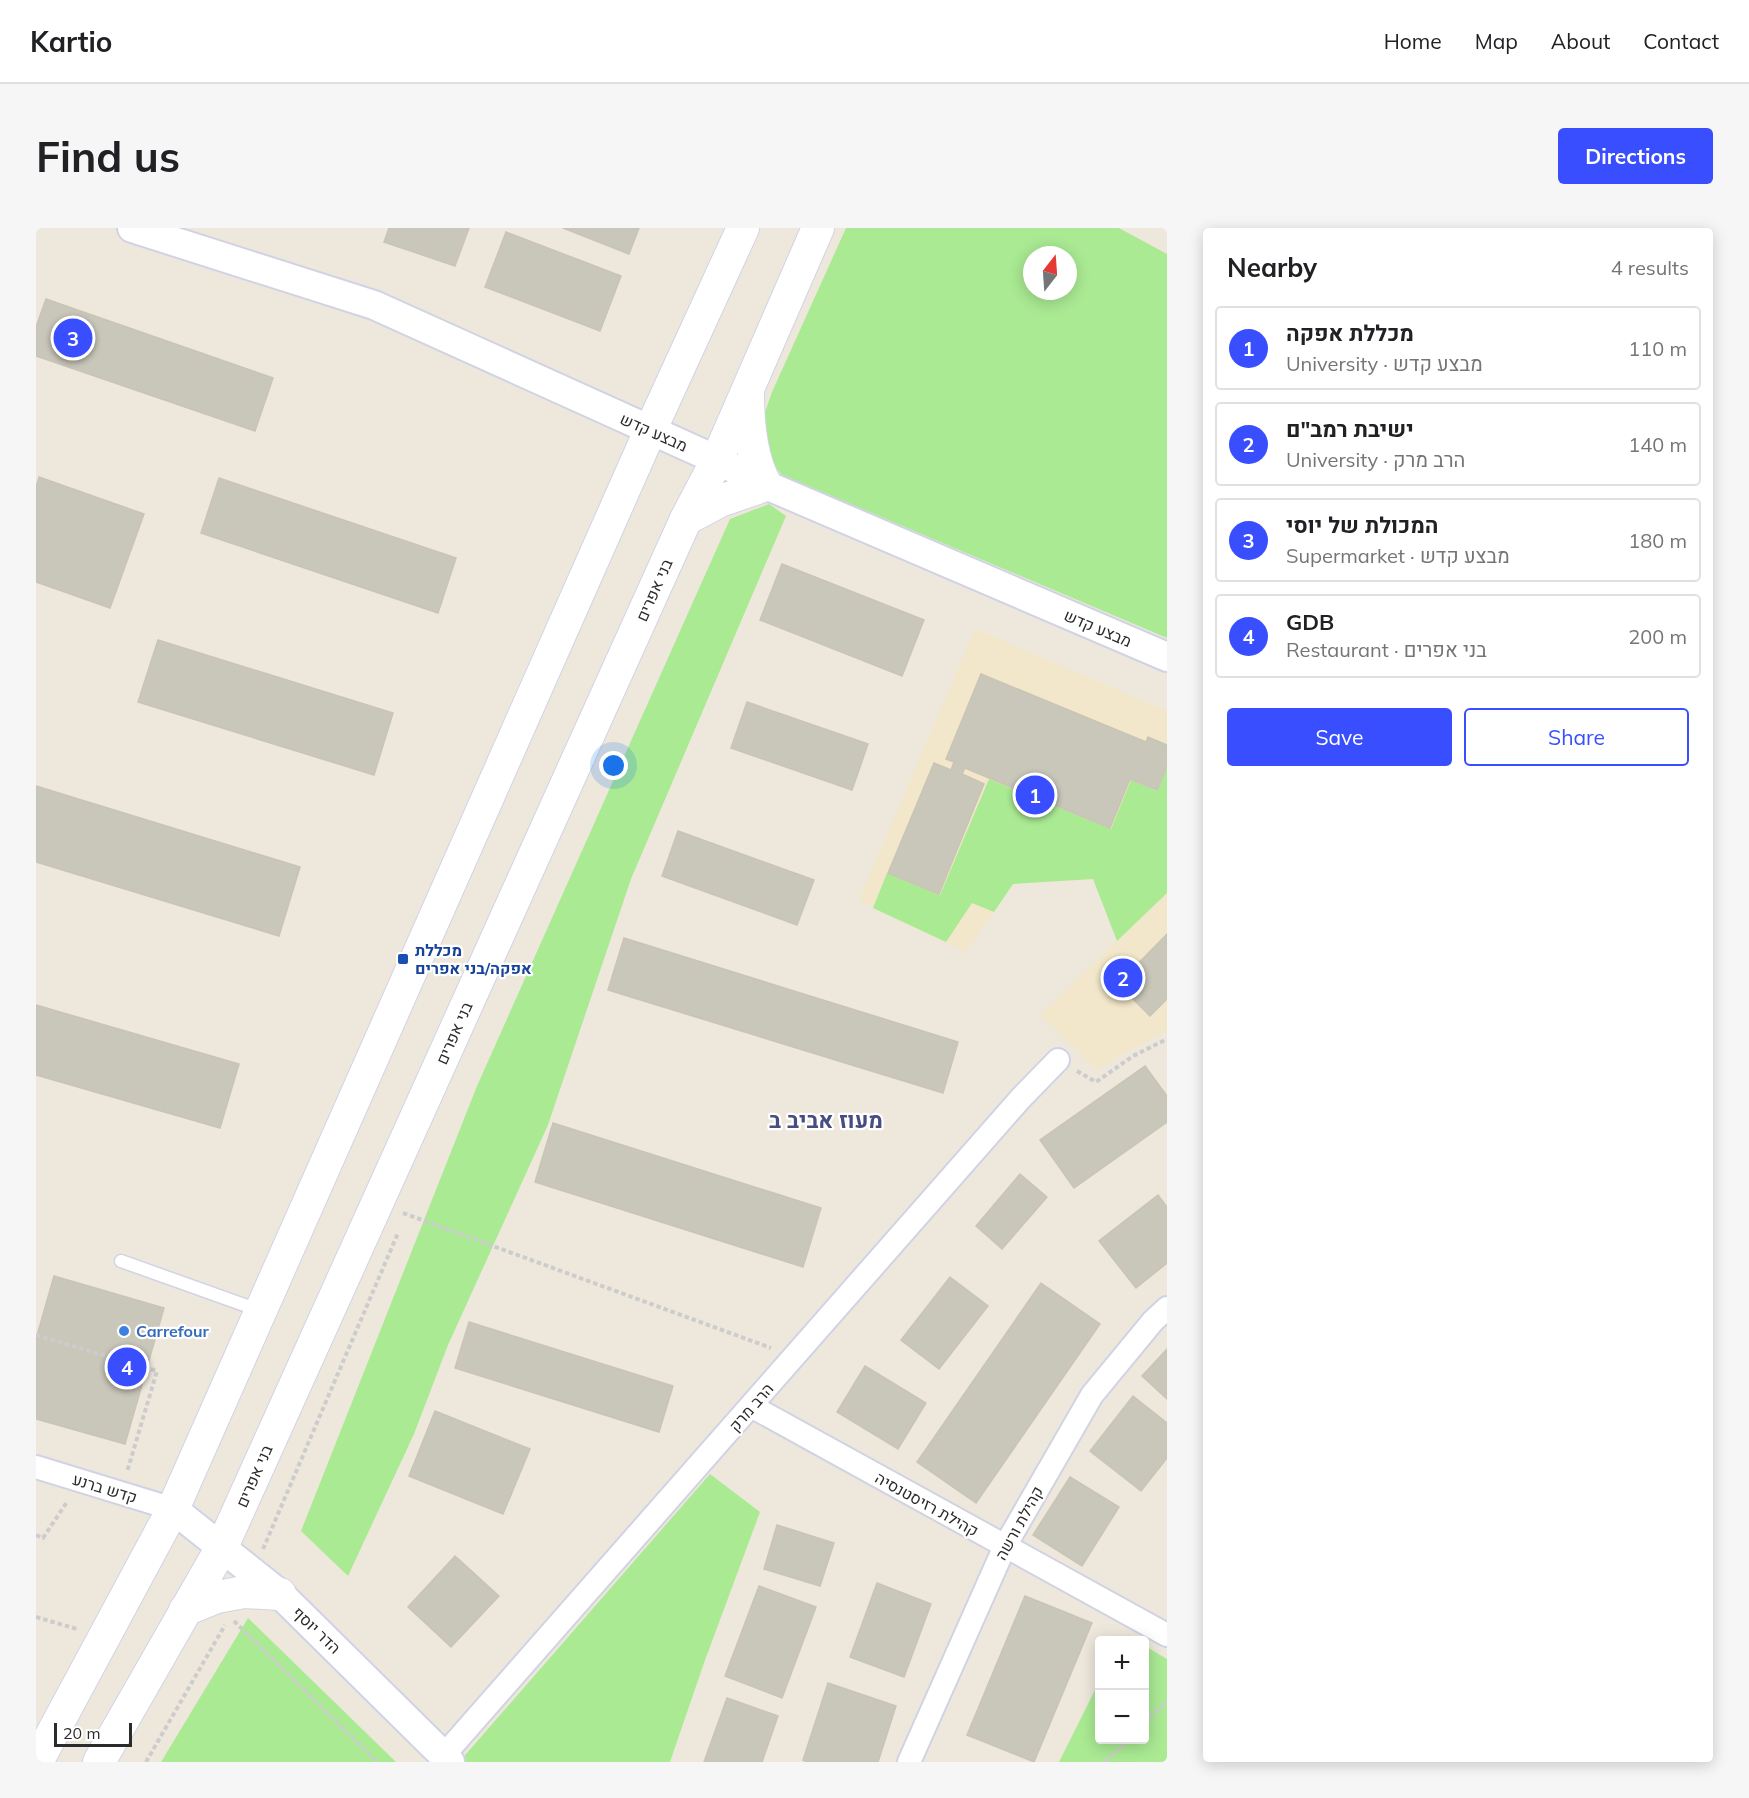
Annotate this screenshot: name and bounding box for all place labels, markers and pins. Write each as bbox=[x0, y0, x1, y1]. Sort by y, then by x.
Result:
pin: 3 bbox=[54, 316, 93, 360]
pin: 1 bbox=[1016, 772, 1054, 818]
place label: מכללת אפקה/בני אפרים bbox=[415, 940, 532, 978]
marker: מכללת אפקה/בני אפרים bbox=[396, 952, 410, 966]
pin: 2 bbox=[1104, 956, 1142, 1000]
place label: Carrefour bbox=[136, 1321, 209, 1341]
marker: Carrefour bbox=[117, 1324, 131, 1338]
pin: 4 bbox=[108, 1344, 146, 1390]

